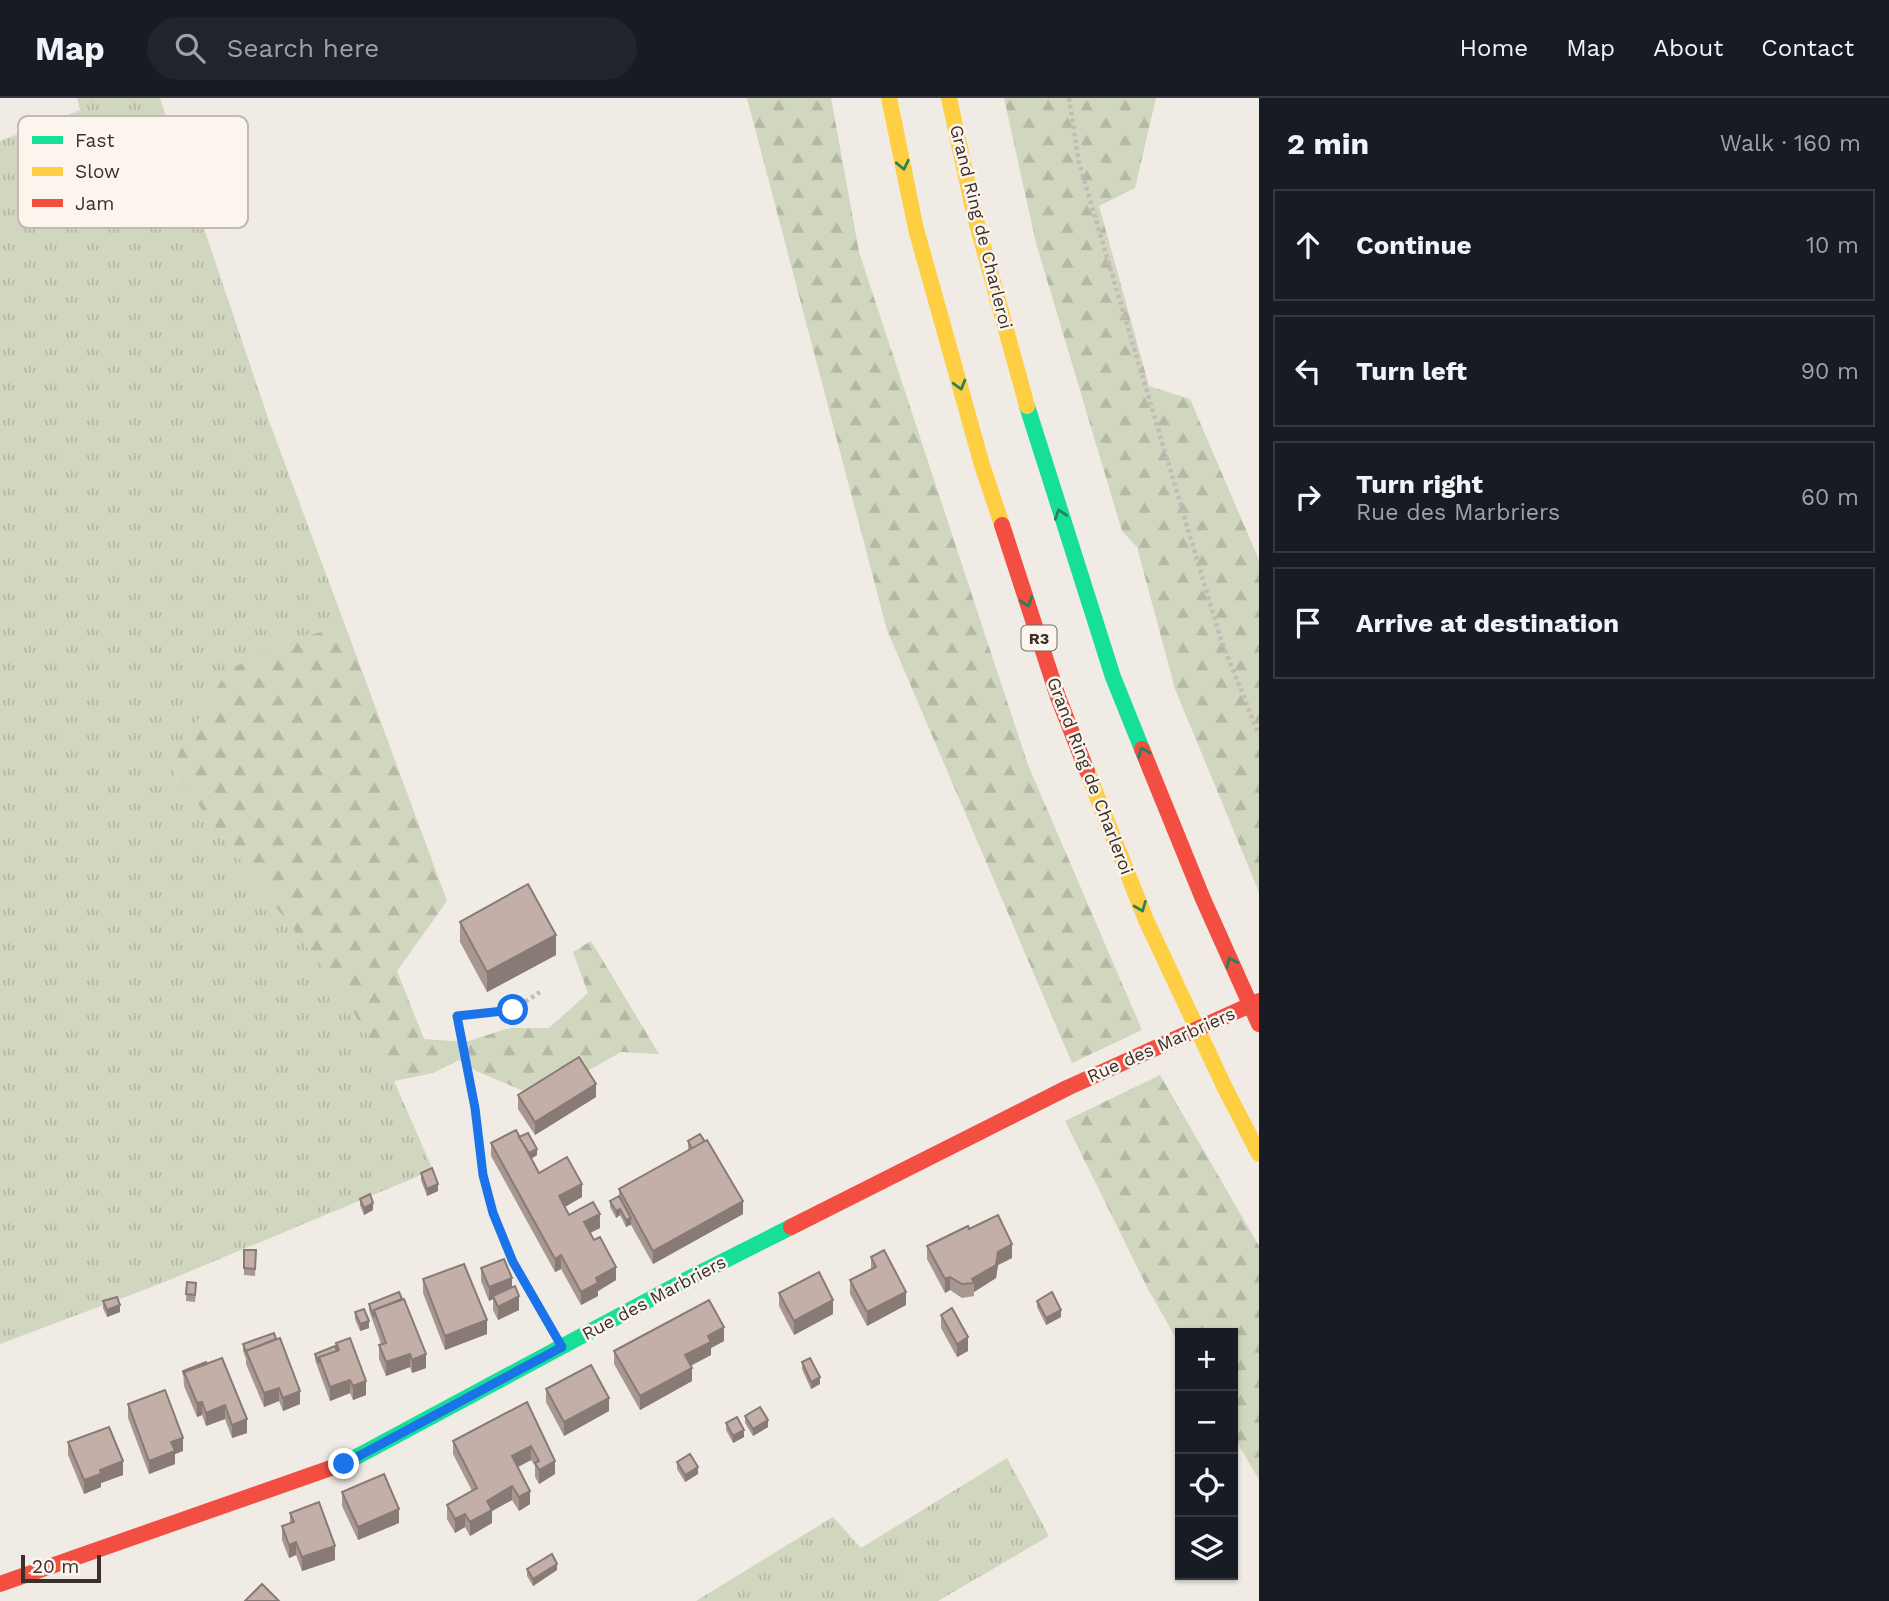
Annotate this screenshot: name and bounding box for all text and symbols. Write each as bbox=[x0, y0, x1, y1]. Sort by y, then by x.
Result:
search box bbox=[147, 17, 637, 80]
text: Map bbox=[35, 29, 105, 68]
icon: search bbox=[171, 29, 209, 67]
text: Search here bbox=[227, 33, 379, 63]
text: Home bbox=[1460, 34, 1528, 62]
text: Map bbox=[1566, 34, 1615, 62]
text: About bbox=[1653, 34, 1723, 62]
text: Contact bbox=[1761, 34, 1854, 62]
legend bbox=[18, 116, 248, 228]
street label: Grand Ring de Charleroi bbox=[946, 123, 1017, 331]
text: 2 min bbox=[1287, 126, 1369, 161]
text: Fast bbox=[75, 129, 114, 152]
text: Walk · 160 m bbox=[1720, 130, 1861, 157]
one-way arrow bbox=[895, 159, 910, 171]
text: Slow bbox=[75, 160, 120, 183]
text: Jam bbox=[75, 192, 114, 215]
icon: ahead bbox=[1289, 226, 1327, 264]
text: Continue bbox=[1356, 230, 1472, 260]
text: 10 m bbox=[1806, 232, 1859, 259]
icon: left bbox=[1289, 352, 1327, 390]
text: Turn left bbox=[1356, 356, 1467, 386]
text: 90 m bbox=[1801, 358, 1859, 385]
one-way arrow bbox=[951, 379, 966, 391]
text: Turn right bbox=[1356, 469, 1483, 499]
icon: right bbox=[1289, 478, 1327, 516]
text: 60 m bbox=[1801, 484, 1859, 511]
text: Rue des Marbriers bbox=[1356, 499, 1560, 526]
one-way arrow bbox=[1054, 509, 1068, 521]
one-way arrow bbox=[1019, 596, 1033, 608]
icon: arrive bbox=[1289, 604, 1327, 642]
text: Arrive at destination bbox=[1356, 608, 1619, 638]
road number: R3 bbox=[1021, 625, 1056, 650]
street label: Grand Ring de Charleroi bbox=[1043, 674, 1138, 878]
one-way arrow bbox=[1138, 746, 1152, 758]
one-way arrow bbox=[1133, 900, 1147, 912]
one-way arrow bbox=[1225, 957, 1239, 969]
route start bbox=[497, 994, 528, 1025]
street label: Rue des Marbriers bbox=[1084, 1002, 1238, 1087]
street label: Rue des Marbriers bbox=[578, 1251, 729, 1344]
map controls bbox=[1175, 1328, 1238, 1580]
button: + bbox=[1175, 1328, 1238, 1391]
button: − bbox=[1175, 1391, 1238, 1454]
route end bbox=[328, 1448, 359, 1479]
button: locate bbox=[1175, 1454, 1238, 1517]
button: layers bbox=[1175, 1517, 1238, 1580]
scale bar bbox=[21, 1552, 102, 1584]
text: 20 m bbox=[32, 1555, 79, 1578]

